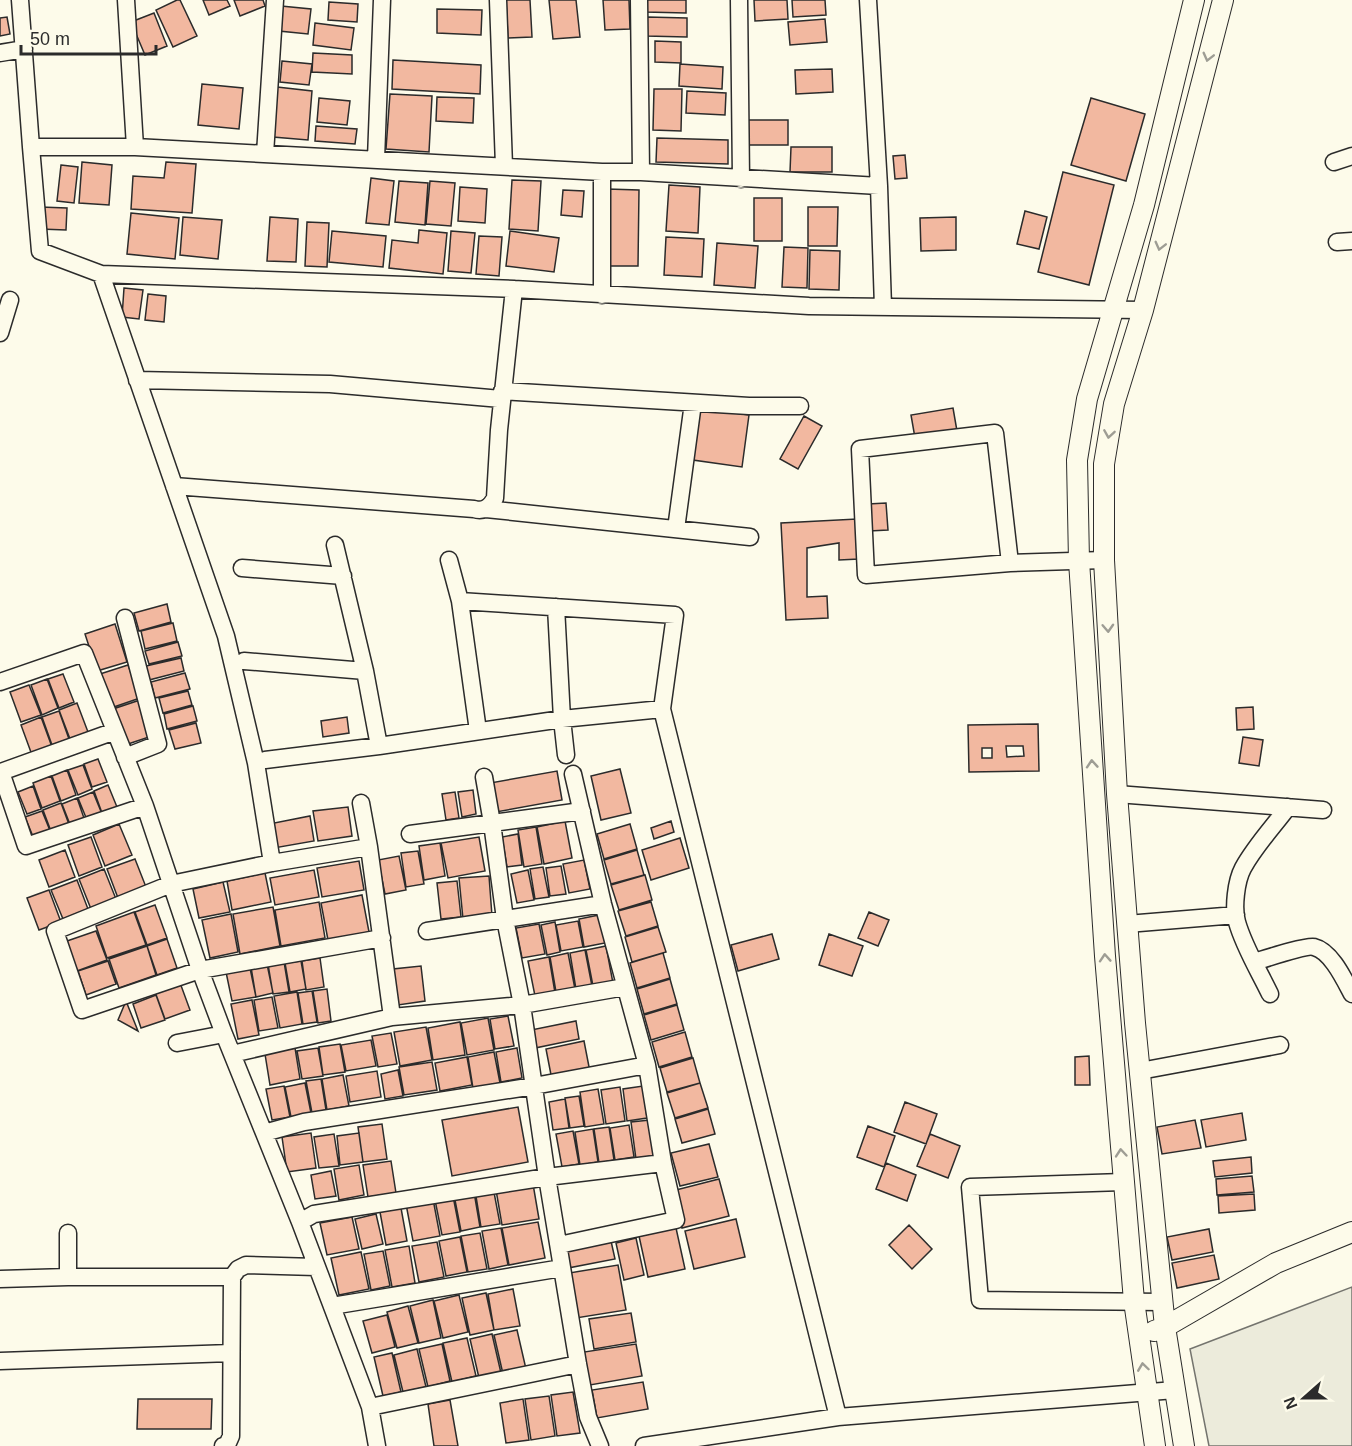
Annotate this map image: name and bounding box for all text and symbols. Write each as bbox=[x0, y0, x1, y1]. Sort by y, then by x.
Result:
scale bar bbox=[21, 18, 156, 56]
text: 50 m bbox=[30, 29, 70, 49]
one-way arrow bbox=[1203, 51, 1215, 62]
one-way arrow bbox=[1154, 240, 1167, 250]
one-way arrow bbox=[1103, 428, 1116, 438]
one-way arrow bbox=[1101, 624, 1114, 633]
one-way arrow bbox=[1086, 759, 1099, 768]
one-way arrow bbox=[1099, 954, 1112, 963]
one-way arrow bbox=[1115, 1148, 1128, 1157]
one-way arrow bbox=[1138, 1363, 1150, 1372]
north arrow bbox=[1274, 1368, 1334, 1428]
text: N bbox=[1280, 1395, 1300, 1412]

